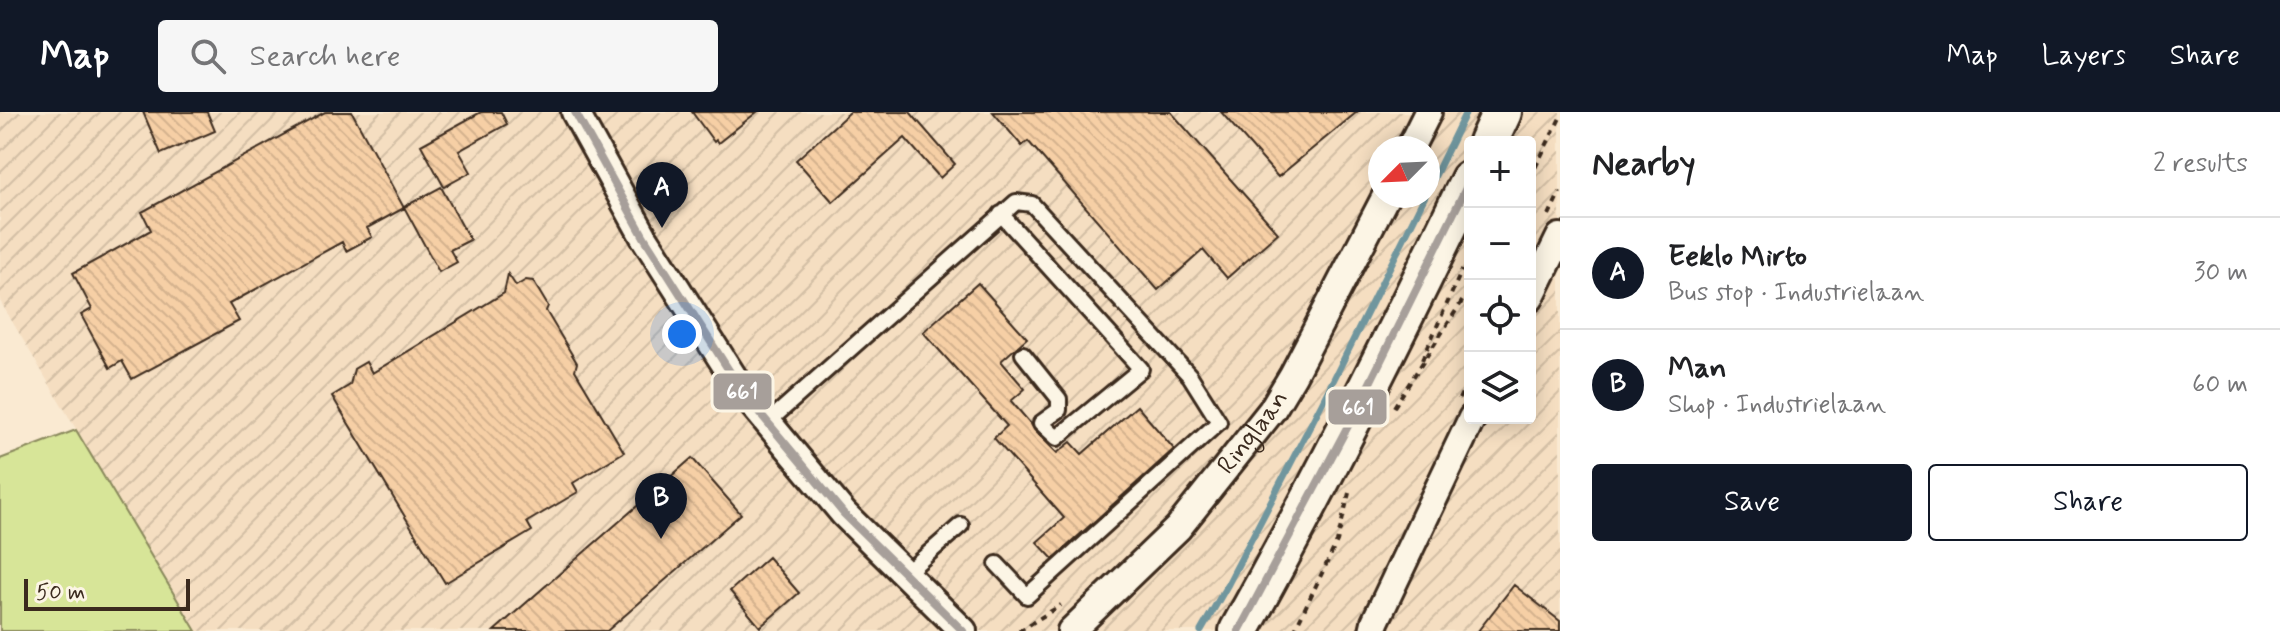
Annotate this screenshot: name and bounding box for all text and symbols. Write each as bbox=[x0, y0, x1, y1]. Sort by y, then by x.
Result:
search box bbox=[158, 20, 718, 92]
text: Map bbox=[40, 32, 110, 81]
icon: search bbox=[186, 34, 230, 78]
text: Search here bbox=[250, 37, 401, 76]
text: Map bbox=[1947, 38, 1998, 75]
text: Layers bbox=[2042, 38, 2126, 75]
text: Share bbox=[2170, 38, 2240, 75]
north arrow bbox=[1368, 136, 1440, 208]
map controls bbox=[1464, 136, 1536, 424]
button: + bbox=[1464, 136, 1536, 208]
text: Nearby bbox=[1592, 142, 1696, 187]
text: 2 results bbox=[2153, 147, 2248, 181]
pin: A bbox=[636, 162, 688, 228]
button: − bbox=[1464, 208, 1536, 280]
text: Eeklo Mirto bbox=[1668, 237, 1807, 276]
text: A bbox=[1609, 256, 1627, 290]
text: 30 m bbox=[2194, 256, 2248, 290]
text: Bus stop · Industrielaan bbox=[1668, 276, 1924, 310]
button: locate bbox=[1464, 280, 1536, 352]
your location bbox=[662, 314, 702, 354]
text: Man bbox=[1668, 349, 1727, 388]
button: layers bbox=[1464, 352, 1536, 424]
text: B bbox=[1610, 368, 1626, 402]
text: 60 m bbox=[2192, 368, 2248, 402]
line badge: 661 bbox=[712, 372, 773, 411]
text: 661 bbox=[726, 379, 758, 407]
street label: Ringlaan bbox=[1210, 385, 1297, 482]
line badge: 661 bbox=[1327, 388, 1388, 426]
text: Shop · Industrielaan bbox=[1668, 388, 1886, 422]
text: 661 bbox=[1342, 395, 1374, 423]
button: Save bbox=[1592, 464, 1912, 541]
button: Share bbox=[1928, 464, 2248, 541]
pin: B bbox=[635, 473, 687, 539]
scale bar bbox=[24, 575, 190, 611]
text: 50 m bbox=[36, 579, 85, 607]

